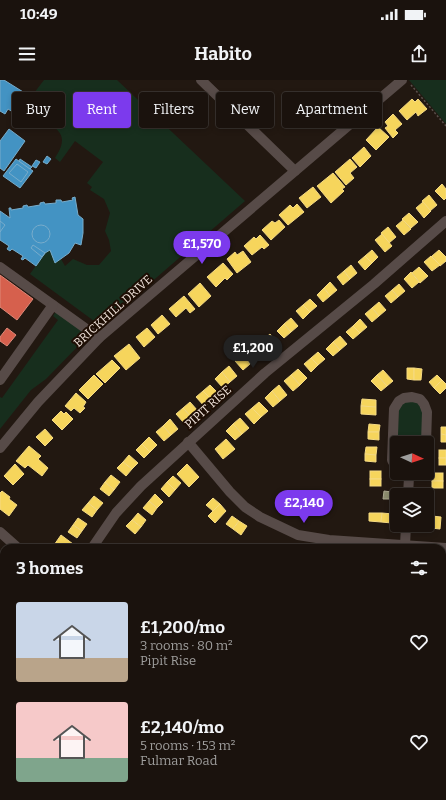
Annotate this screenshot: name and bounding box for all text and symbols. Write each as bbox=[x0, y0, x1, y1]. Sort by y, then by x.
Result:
text: 10:49 bbox=[20, 5, 58, 23]
icon: menu bbox=[16, 43, 38, 65]
text: Habito bbox=[194, 43, 252, 65]
icon: share bbox=[408, 43, 430, 65]
chip: Buy bbox=[12, 92, 65, 128]
chip: Rent bbox=[73, 92, 131, 128]
chip: Filters bbox=[139, 92, 208, 128]
chip: New bbox=[216, 92, 274, 128]
chip: Apartment bbox=[282, 92, 382, 128]
pin: £1,570 bbox=[169, 231, 235, 265]
text: £1,570 bbox=[182, 236, 222, 251]
street label: BRICKHILL DRIVE bbox=[71, 272, 155, 350]
pin: £1,200 bbox=[220, 335, 286, 369]
text: £1,200 bbox=[232, 340, 274, 355]
street label: PIPIT RISE bbox=[182, 382, 234, 432]
north arrow bbox=[390, 436, 434, 480]
map controls bbox=[390, 436, 434, 532]
button: layers bbox=[390, 488, 434, 532]
pin: £2,140 bbox=[271, 490, 337, 524]
text: £2,140 bbox=[284, 495, 324, 510]
icon: filters bbox=[408, 557, 430, 579]
text: 3 homes bbox=[16, 558, 83, 579]
text: £1,200/mo bbox=[140, 617, 225, 638]
icon: home bbox=[48, 618, 96, 666]
icon: heart bbox=[408, 631, 430, 653]
text: 3 rooms · 80 m² bbox=[140, 638, 233, 653]
text: Pipit Rise bbox=[140, 653, 196, 668]
text: £2,140/mo bbox=[140, 717, 224, 738]
icon: home bbox=[48, 718, 96, 766]
icon: heart bbox=[408, 731, 430, 753]
text: 5 rooms · 153 m² bbox=[140, 738, 235, 753]
text: Fulmar Road bbox=[140, 753, 217, 768]

